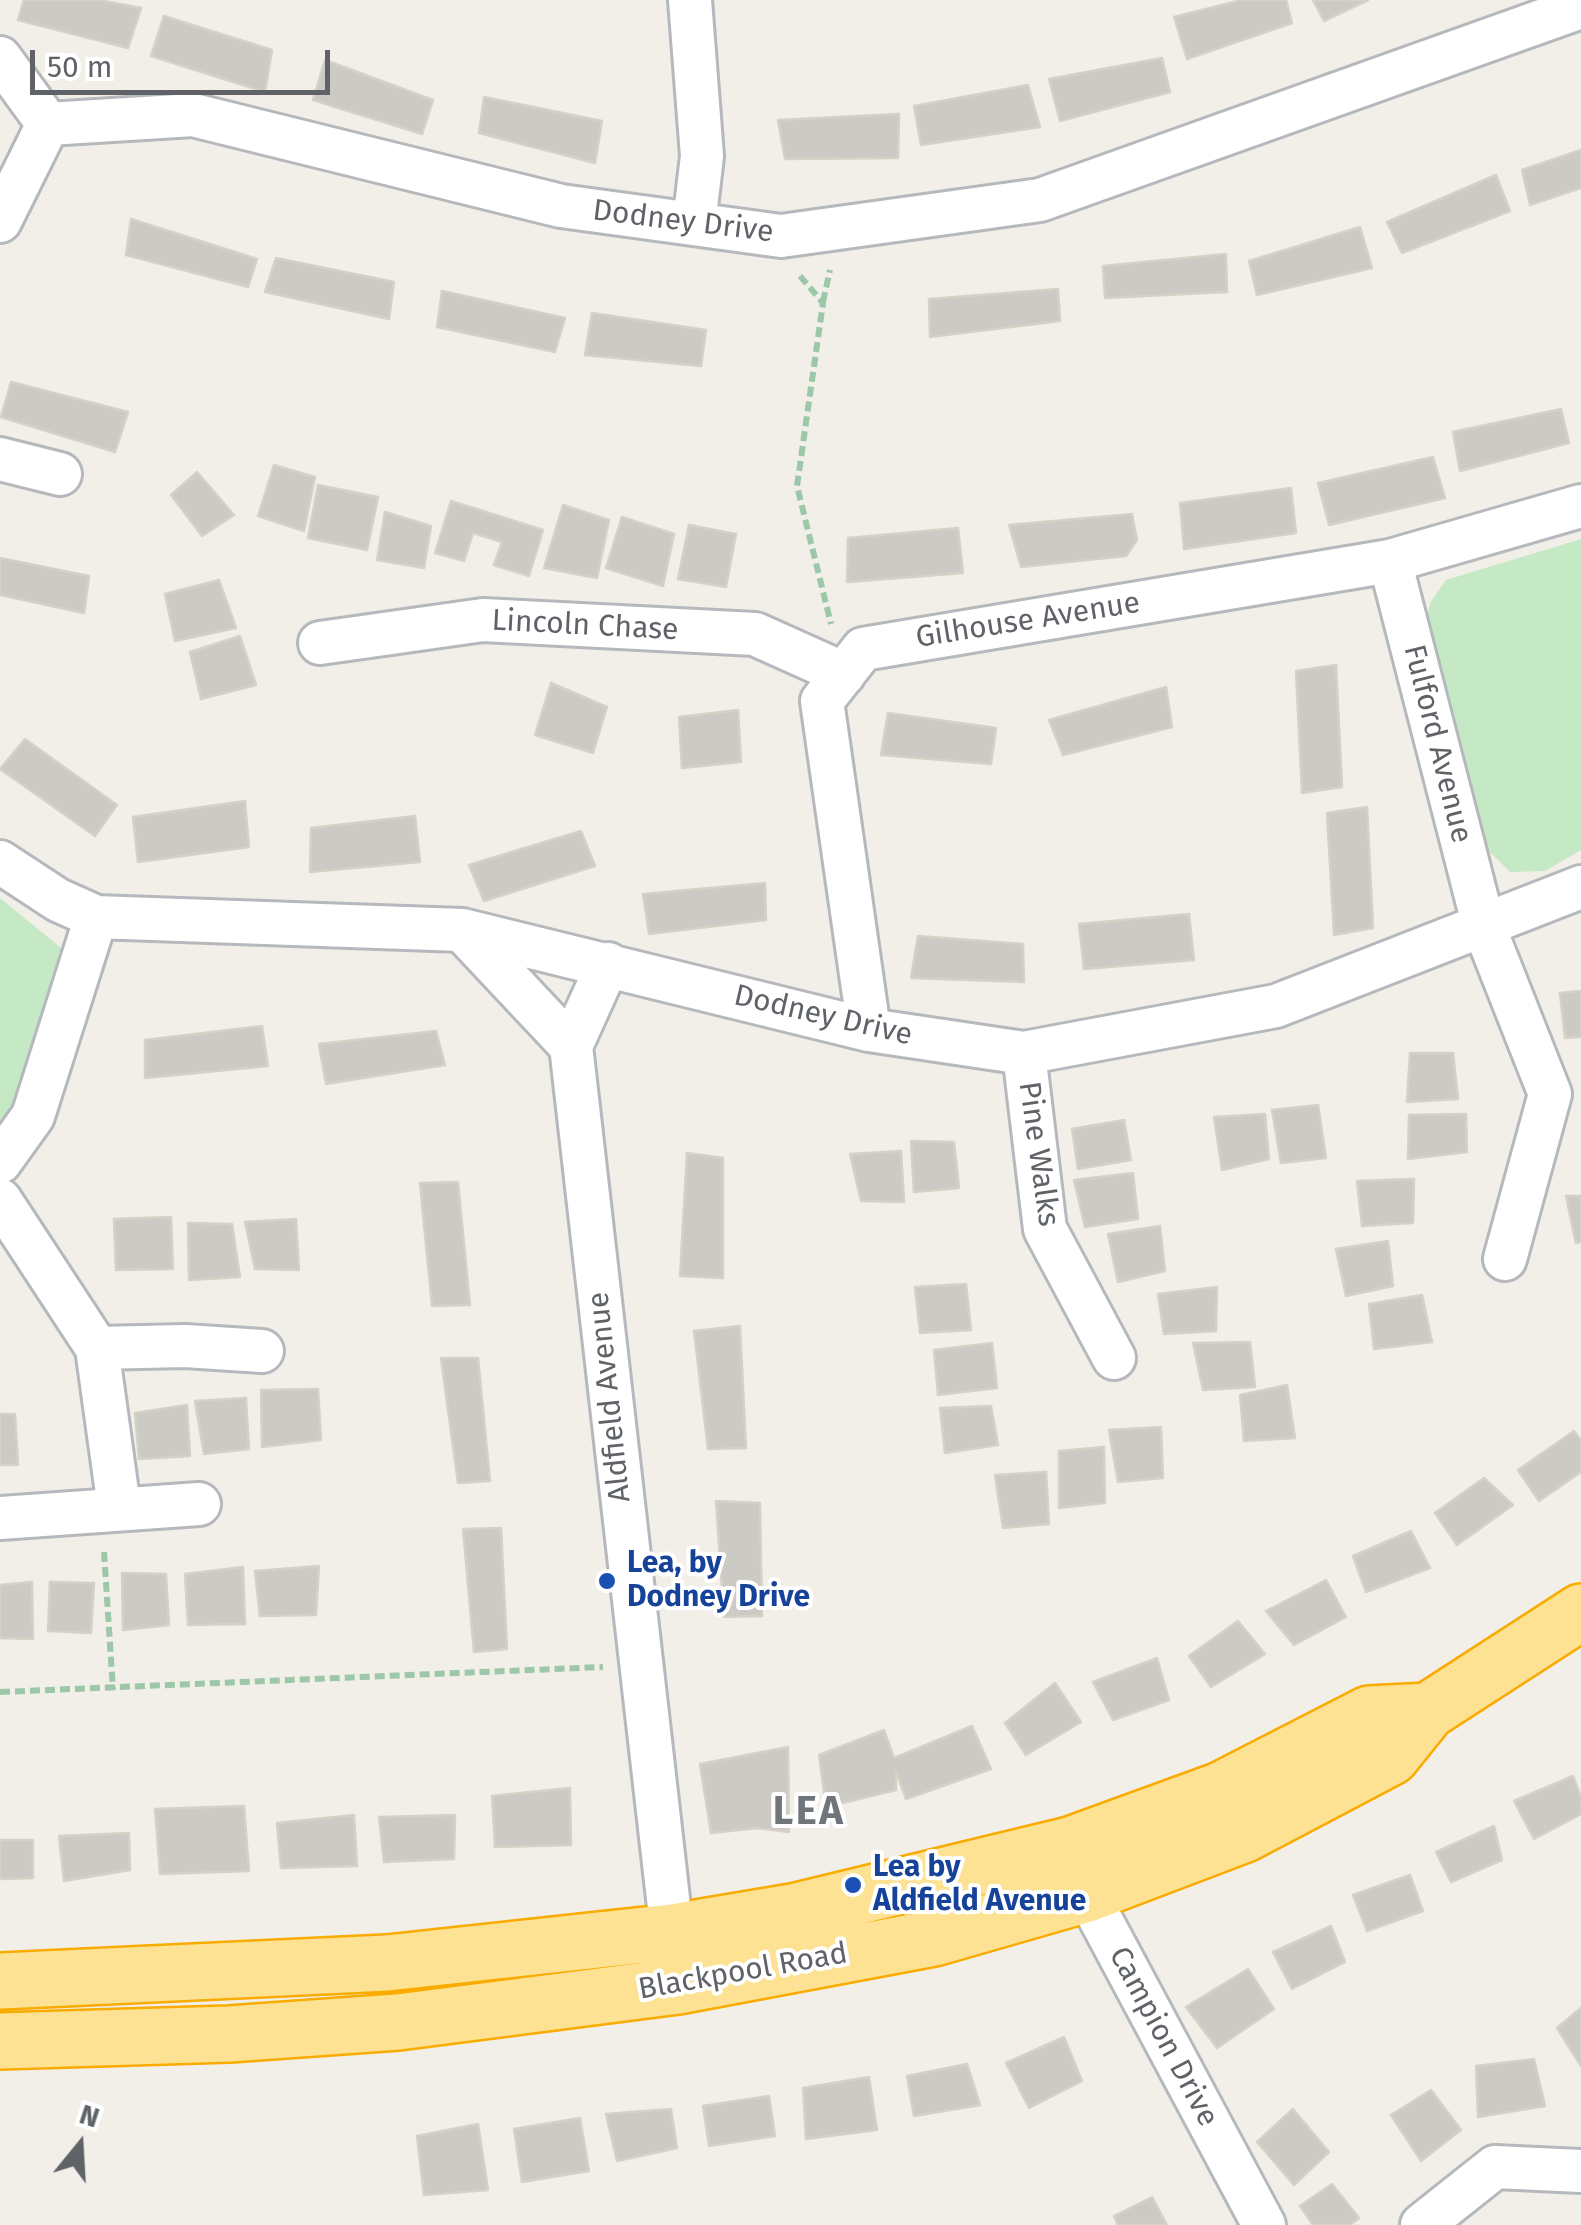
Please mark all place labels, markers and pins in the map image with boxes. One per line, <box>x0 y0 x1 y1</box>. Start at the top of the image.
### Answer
place label: Lea, by Dodney Drive <box>627 1546 810 1616</box>
marker: Lea, by Dodney Drive <box>596 1570 618 1592</box>
place label: Lea by Aldfield Avenue <box>873 1850 1086 1920</box>
marker: Lea by Aldfield Avenue <box>842 1874 864 1896</box>

